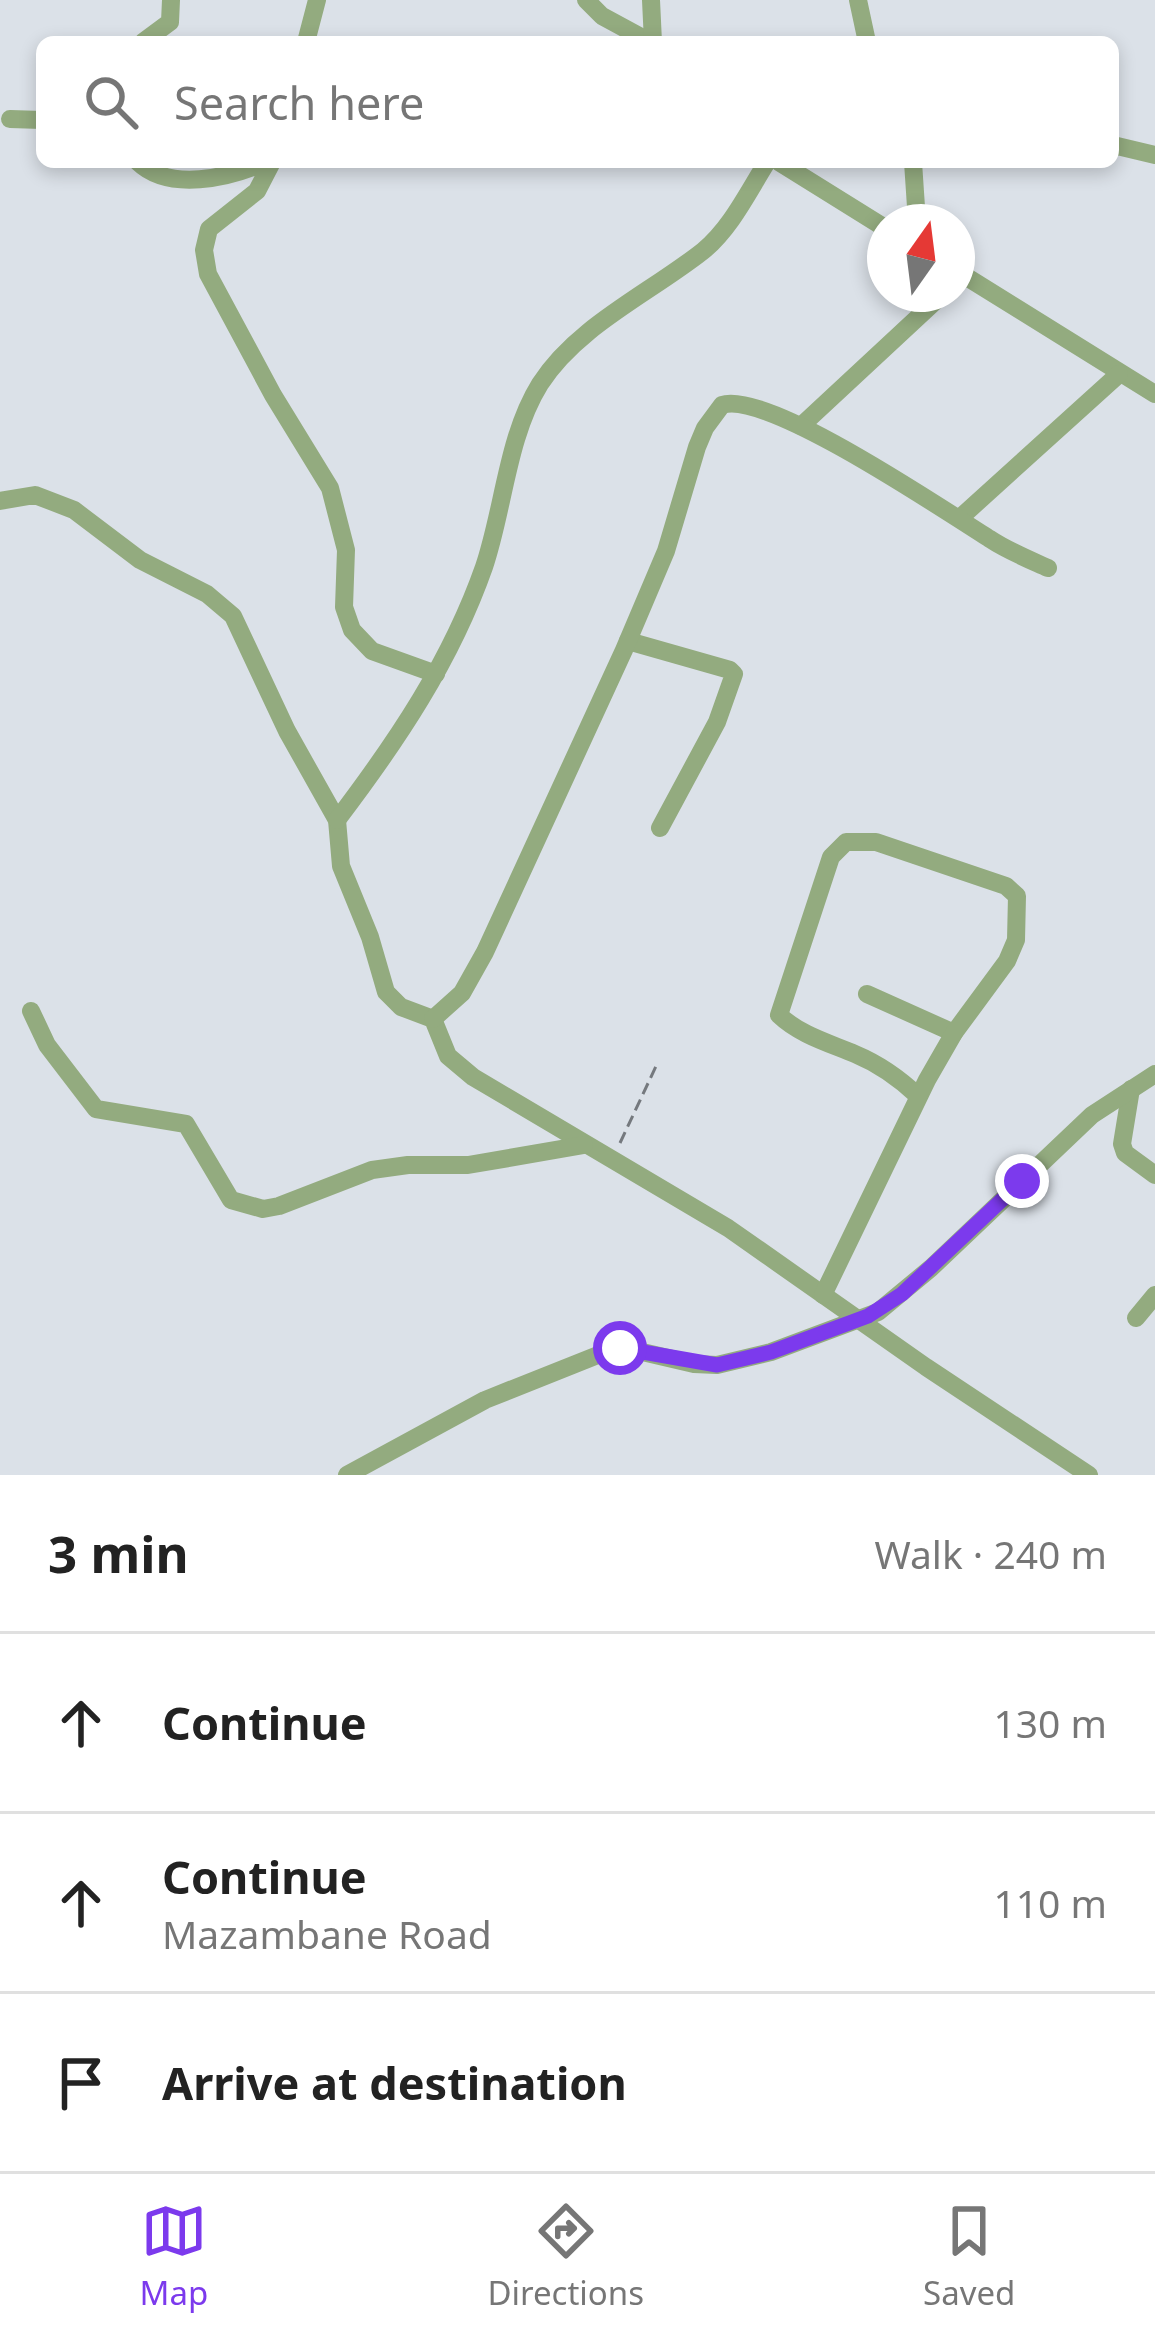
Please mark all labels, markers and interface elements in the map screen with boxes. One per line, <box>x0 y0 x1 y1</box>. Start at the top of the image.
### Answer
search box <box>36 36 1119 168</box>
icon: search <box>78 69 144 135</box>
text: Search here <box>174 72 424 133</box>
north arrow <box>867 204 975 312</box>
route end <box>995 1154 1049 1208</box>
route start <box>593 1321 647 1375</box>
text: 3 min <box>48 1518 189 1588</box>
text: Walk · 240 m <box>874 1527 1107 1580</box>
icon: ahead <box>48 1690 114 1756</box>
text: Continue <box>162 1692 367 1753</box>
text: 130 m <box>993 1696 1107 1749</box>
text: Continue <box>162 1846 367 1907</box>
icon: ahead <box>48 1870 114 1936</box>
text: 110 m <box>993 1876 1107 1929</box>
text: Mazambane Road <box>162 1907 492 1960</box>
icon: arrive <box>48 2050 114 2116</box>
text: Arrive at destination <box>162 2052 627 2113</box>
tab: Map <box>140 2198 208 2315</box>
tab: Directions <box>487 2198 644 2315</box>
tab: Saved <box>923 2198 1015 2315</box>

